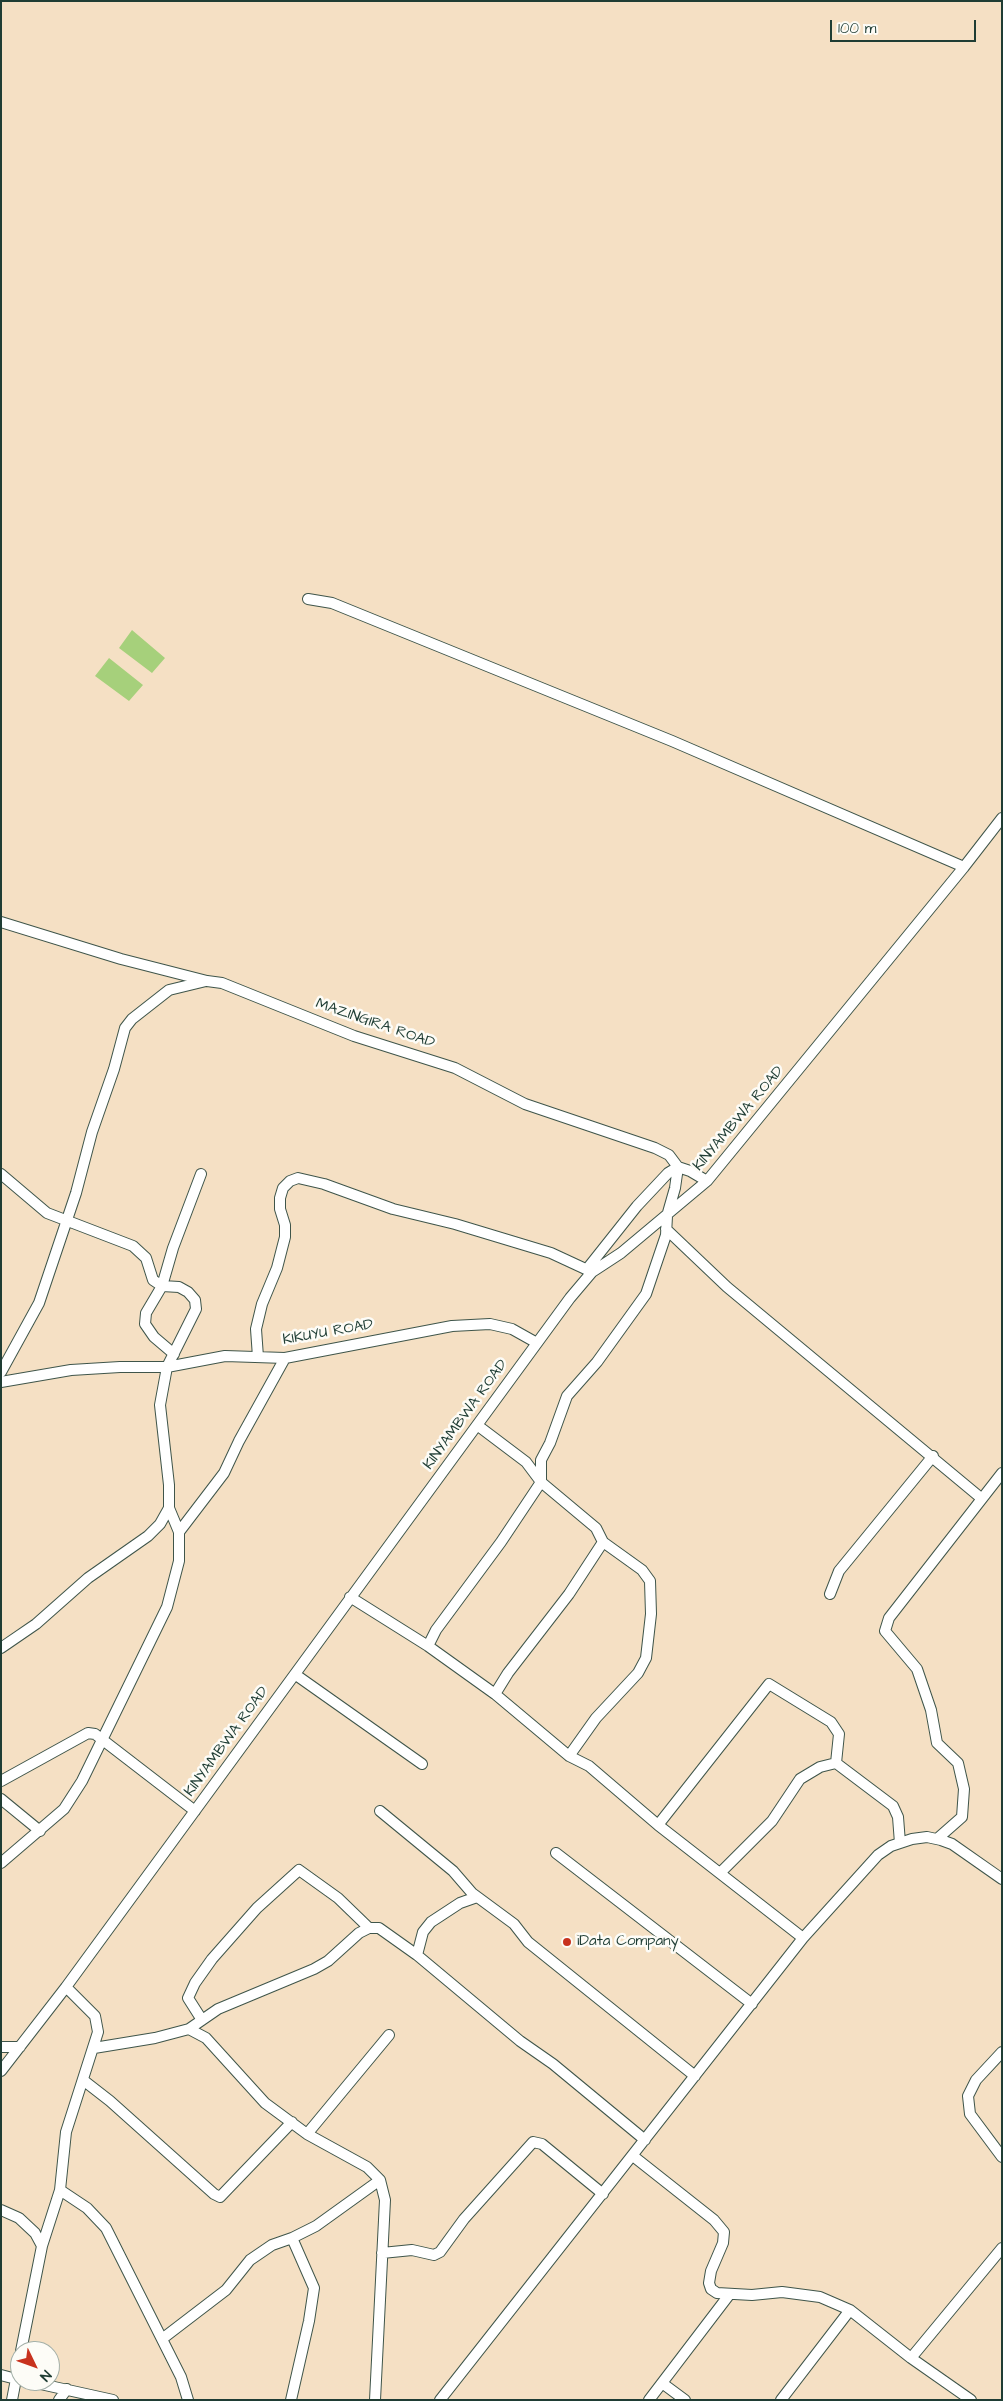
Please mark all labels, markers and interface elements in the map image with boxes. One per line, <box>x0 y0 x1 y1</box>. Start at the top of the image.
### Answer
scale bar <box>833 10 979 42</box>
text: 100 m <box>838 18 877 39</box>
street label: MAZINGIRA ROAD <box>313 995 437 1053</box>
street label: KINYAMBWA ROAD <box>690 1063 788 1175</box>
street label: KIKUYU ROAD <box>281 1316 375 1350</box>
street label: KINYAMBWA ROAD <box>420 1357 512 1473</box>
street label: KINYAMBWA ROAD <box>181 1684 273 1800</box>
place label: iData Company <box>577 1933 679 1951</box>
marker: iData Company <box>561 1936 573 1948</box>
north arrow <box>10 2341 60 2391</box>
text: N <box>35 2365 56 2385</box>

